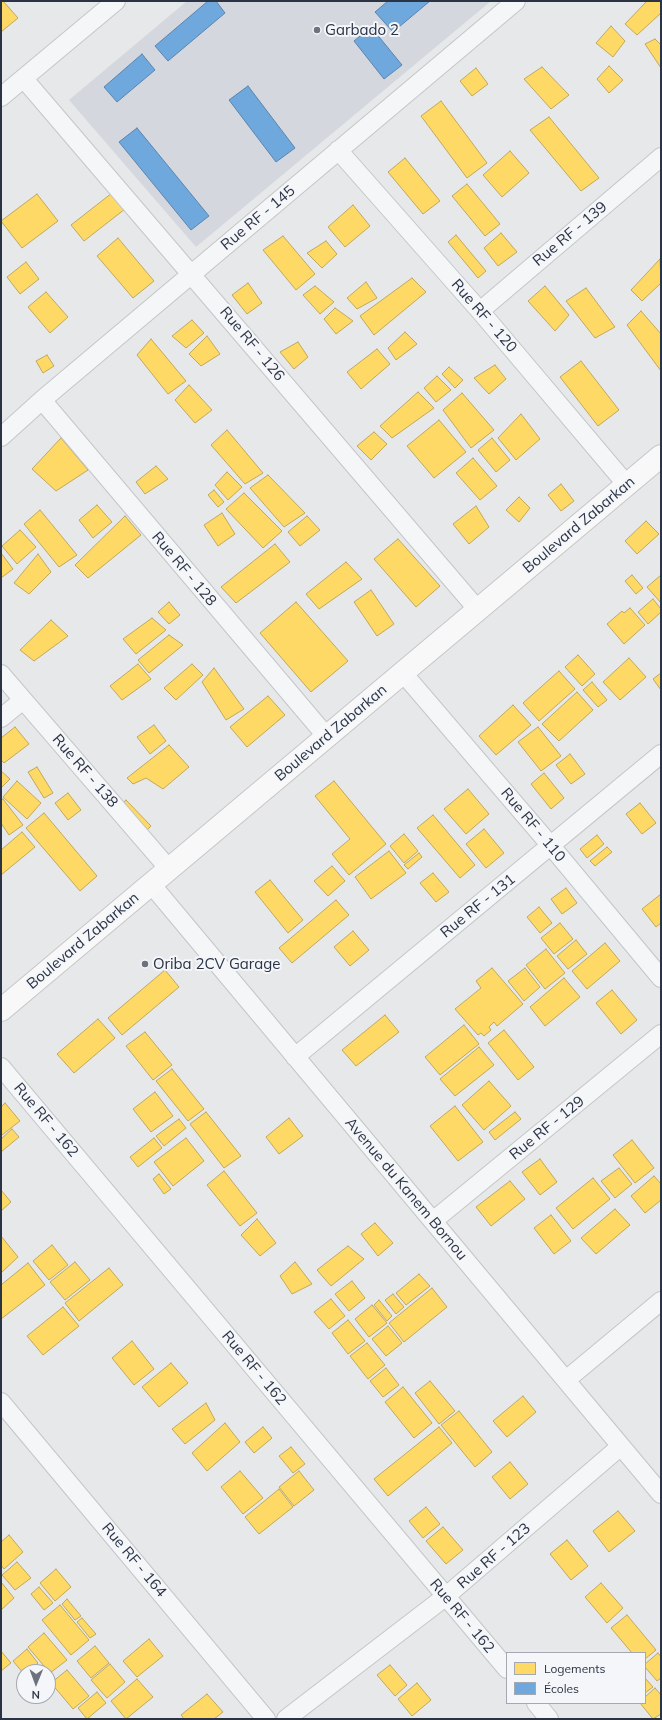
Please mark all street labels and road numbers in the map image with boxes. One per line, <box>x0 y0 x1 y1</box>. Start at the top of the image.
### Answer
street label: Rue RF - 145 <box>217 182 299 254</box>
street label: Rue RF - 139 <box>529 198 611 270</box>
street label: Rue RF - 120 <box>447 276 521 356</box>
street label: Rue RF - 126 <box>216 303 288 385</box>
street label: Boulevard Zabarkan <box>519 473 639 577</box>
street label: Rue RF - 128 <box>148 528 220 610</box>
street label: Boulevard Zabarkan <box>271 681 391 785</box>
street label: Rue RF - 138 <box>48 731 122 811</box>
street label: Rue RF - 110 <box>497 784 569 866</box>
street label: Rue RF - 131 <box>437 870 519 942</box>
street label: Boulevard Zabarkan <box>23 889 143 993</box>
street label: Rue RF - 162 <box>10 1079 82 1161</box>
street label: Rue RF - 129 <box>506 1092 588 1164</box>
street label: Avenue du Kanem Bornou <box>341 1114 471 1264</box>
street label: Rue RF - 162 <box>218 1327 290 1409</box>
street label: Rue RF - 164 <box>98 1519 170 1601</box>
street label: Rue RF - 123 <box>454 1519 534 1593</box>
street label: Rue RF - 162 <box>426 1575 498 1657</box>

